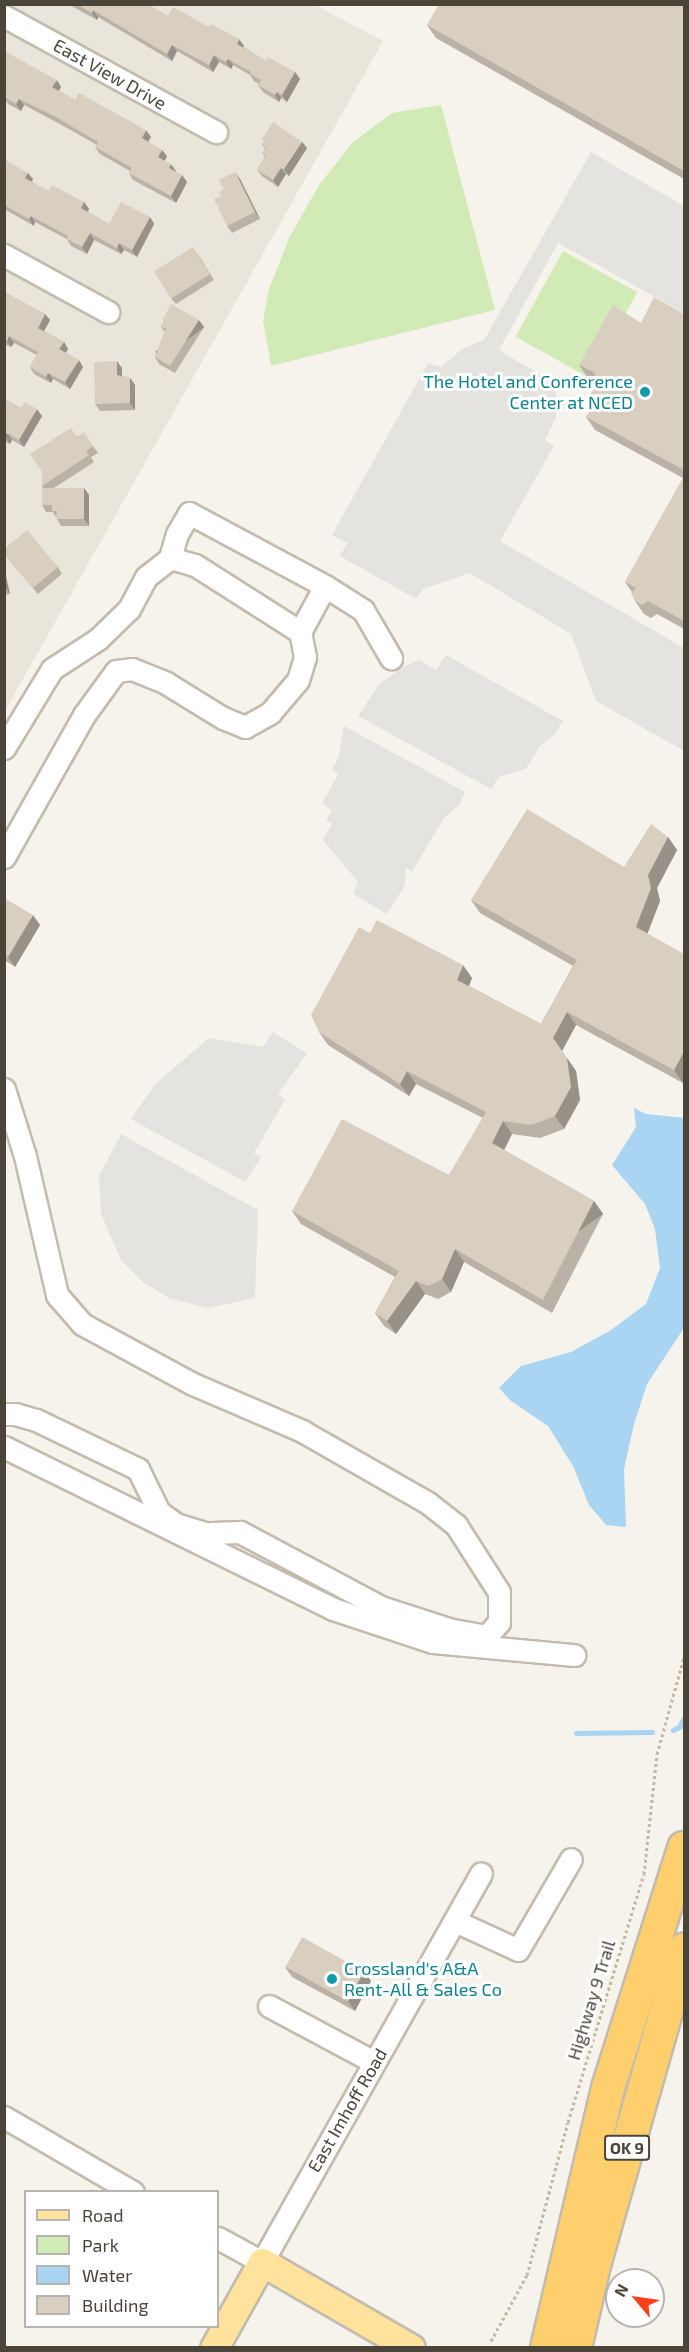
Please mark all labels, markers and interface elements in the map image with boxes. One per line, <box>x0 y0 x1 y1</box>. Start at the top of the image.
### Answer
street label: East View Drive <box>49 34 171 114</box>
place label: The Hotel and Conference Center at NCED <box>423 371 633 413</box>
marker: The Hotel and Conference Center at NCED <box>638 385 652 399</box>
street label: Highway 9 Trail <box>562 1937 620 2063</box>
place label: Crossland's A&A Rent-All & Sales Co <box>344 1958 502 2000</box>
marker: Crossland's A&A Rent-All & Sales Co <box>325 1972 339 1986</box>
street label: East Imhoff Road <box>303 2044 391 2176</box>
road number: OK 9 <box>603 2135 651 2161</box>
legend <box>24 2190 219 2328</box>
text: Road <box>82 2204 123 2226</box>
text: Park <box>82 2234 119 2256</box>
text: Water <box>82 2264 132 2286</box>
north arrow <box>605 2268 665 2328</box>
text: N <box>609 2280 632 2300</box>
text: Building <box>82 2294 149 2316</box>

